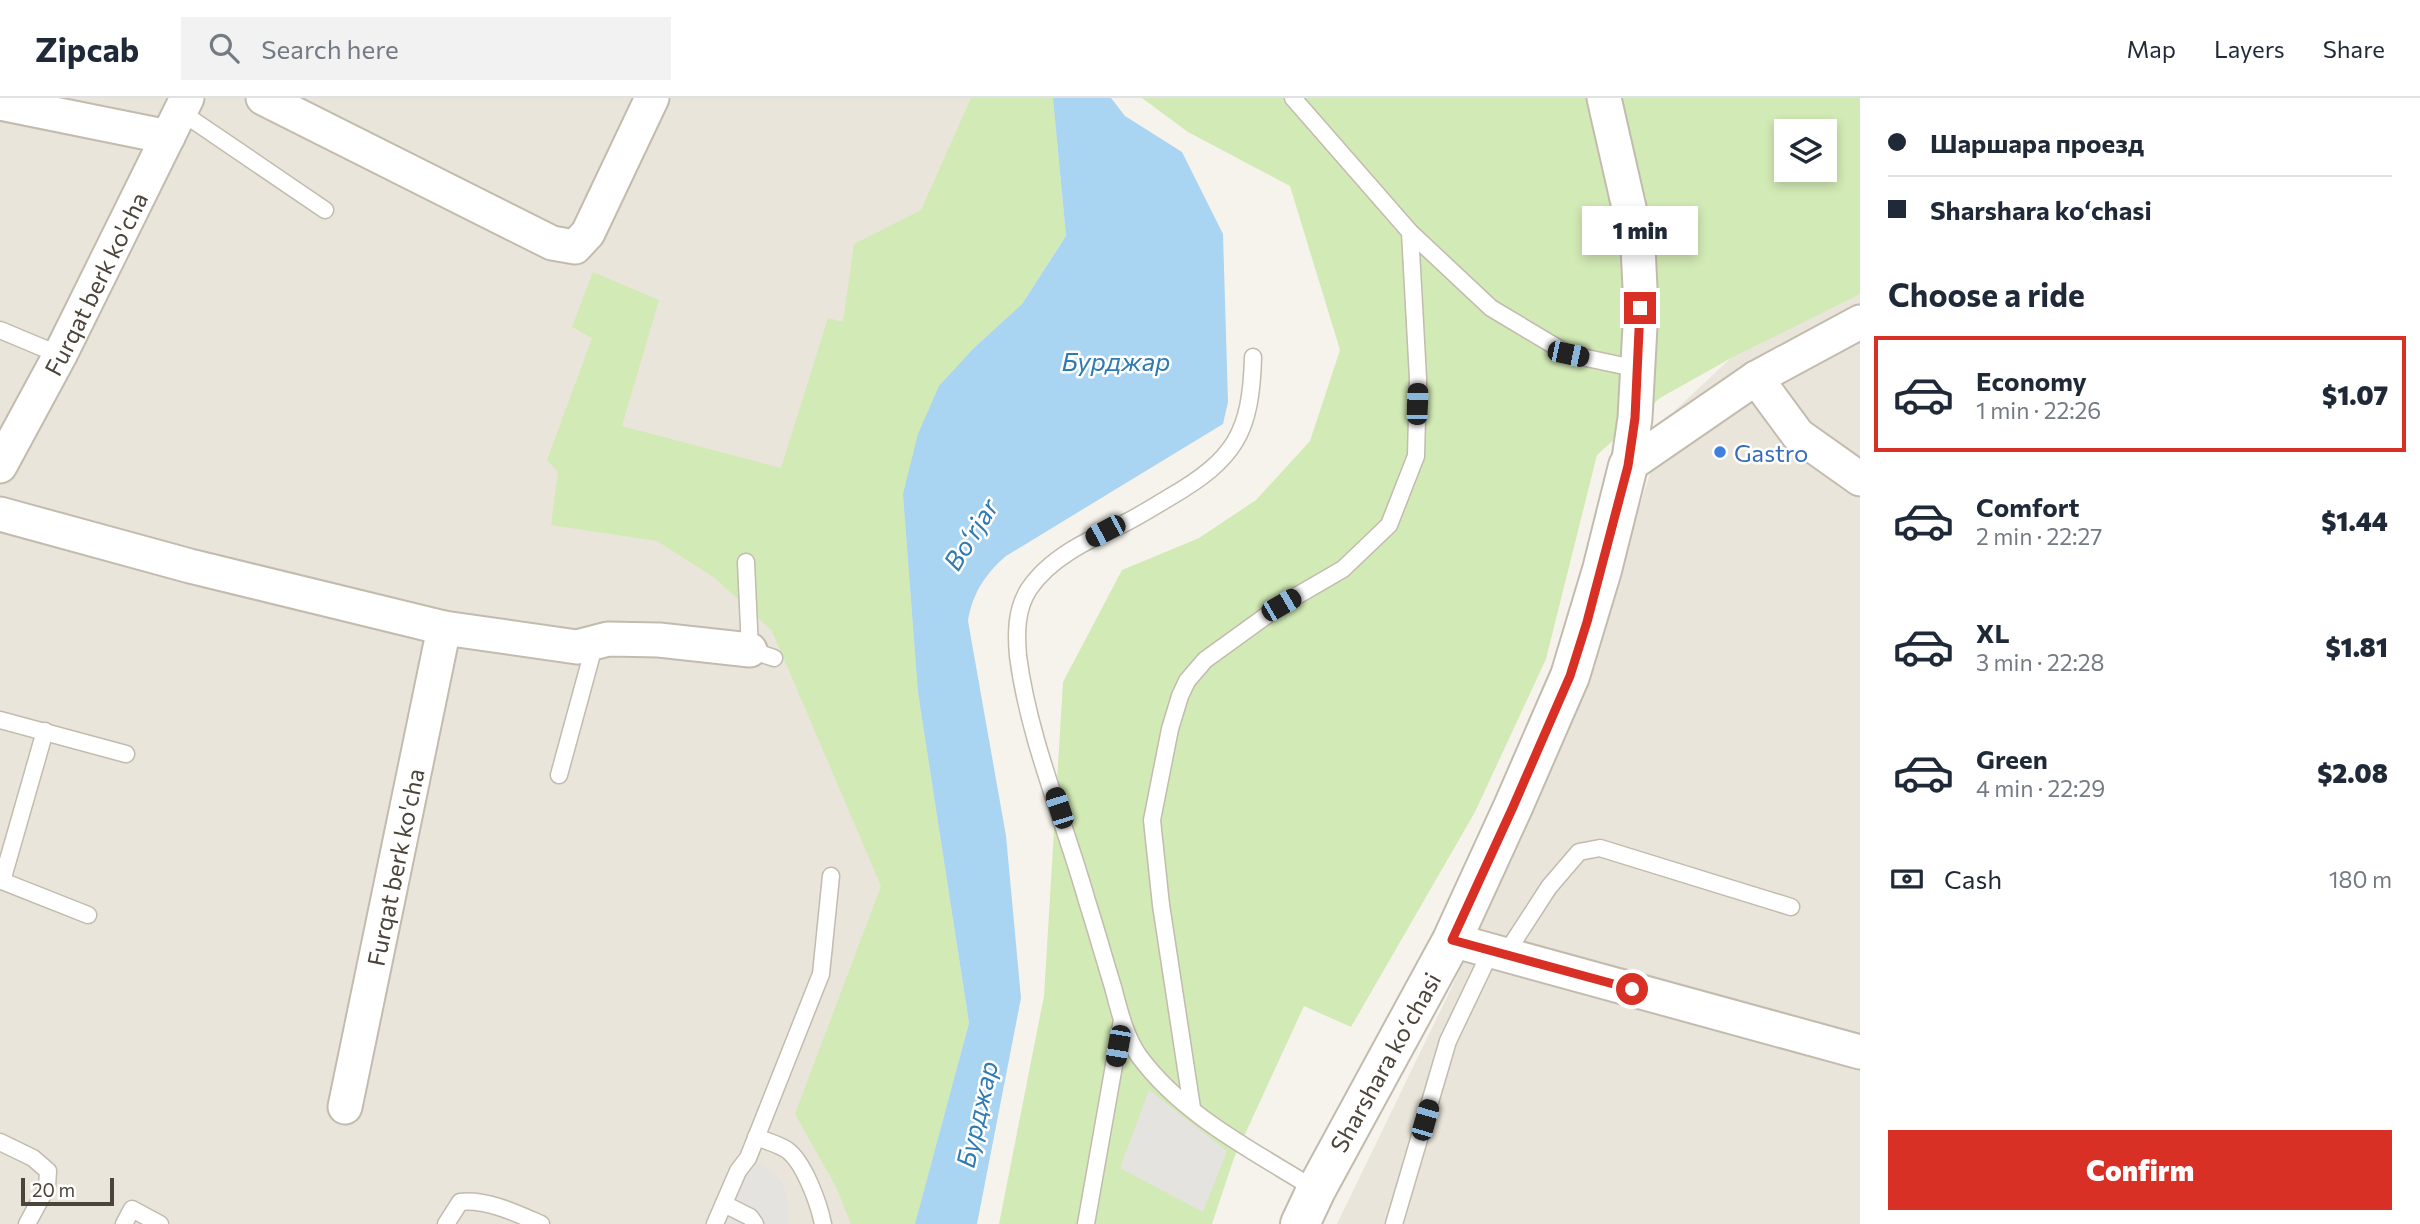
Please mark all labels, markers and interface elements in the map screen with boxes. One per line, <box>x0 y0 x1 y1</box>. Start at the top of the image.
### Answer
search box <box>181 17 671 80</box>
text: Zipcab <box>35 28 139 69</box>
icon: search <box>205 29 243 67</box>
text: Search here <box>261 33 399 64</box>
text: Map <box>2127 34 2176 63</box>
text: Layers <box>2214 34 2285 63</box>
text: Share <box>2323 34 2385 63</box>
map controls <box>1774 119 1837 182</box>
button: layers <box>1774 119 1837 182</box>
text: Шаршара проезд <box>1930 127 2144 158</box>
street label: Furqat berk ko'cha <box>37 187 153 380</box>
text: Sharshara koʻchasi <box>1930 194 2152 225</box>
callout: 1 min <box>1582 206 1698 256</box>
text: 1 min <box>1612 216 1668 244</box>
text: Choose a ride <box>1888 274 2085 314</box>
route end <box>1624 292 1656 324</box>
car <box>1546 339 1591 369</box>
water label: Бурджар <box>1062 345 1170 376</box>
icon: car <box>1892 363 1955 426</box>
text: Economy <box>1976 365 2087 396</box>
text: $1.07 <box>2322 379 2388 410</box>
car <box>1406 383 1429 425</box>
text: 1 min · 22:26 <box>1976 396 2101 424</box>
place label: Gastro <box>1734 438 1808 467</box>
marker: Gastro <box>1712 444 1728 460</box>
icon: car <box>1892 489 1955 552</box>
water label: Bo‘rjar <box>936 491 1005 576</box>
text: Comfort <box>1976 491 2079 522</box>
text: $1.44 <box>2321 505 2388 536</box>
car <box>1082 512 1129 550</box>
text: 2 min · 22:27 <box>1976 522 2102 550</box>
car <box>1258 585 1305 625</box>
icon: car <box>1892 615 1955 678</box>
text: XL <box>1976 617 2010 648</box>
text: $1.81 <box>2325 631 2388 662</box>
text: 3 min · 22:28 <box>1976 648 2105 676</box>
icon: car <box>1892 741 1955 804</box>
text: Green <box>1976 743 2048 774</box>
text: $2.08 <box>2317 757 2388 788</box>
street label: Furqat berk ko'cha <box>360 766 429 968</box>
text: 4 min · 22:29 <box>1976 774 2105 802</box>
car <box>1043 785 1076 831</box>
icon: cash <box>1888 860 1926 898</box>
text: Cash <box>1944 863 2002 894</box>
text: 180 m <box>2329 865 2392 893</box>
street label: Sharshara koʻchasi <box>1324 967 1446 1157</box>
route start <box>1616 973 1648 1005</box>
car <box>1105 1023 1132 1069</box>
water label: Бурджар <box>949 1058 1003 1170</box>
car <box>1410 1097 1441 1143</box>
button: Confirm <box>1888 1130 2392 1210</box>
scale bar <box>21 1175 114 1207</box>
text: 20 m <box>32 1178 75 1201</box>

